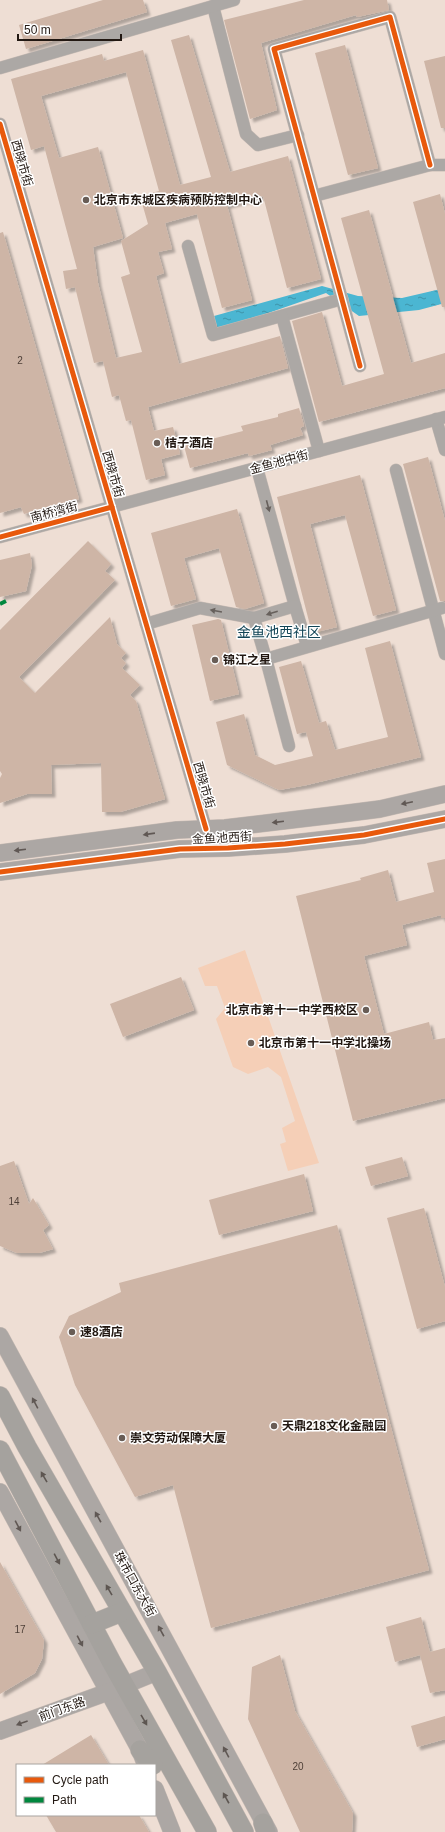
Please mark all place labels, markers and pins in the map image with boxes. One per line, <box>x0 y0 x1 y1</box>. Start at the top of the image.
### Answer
place label: 北京市东城区疾病预防控制中心 <box>94 193 262 207</box>
marker: 北京市东城区疾病预防控制中心 <box>81 195 91 205</box>
place label: 桔子酒店 <box>165 436 213 450</box>
marker: 桔子酒店 <box>152 438 162 448</box>
place label: 锦江之星 <box>223 653 271 667</box>
marker: 锦江之星 <box>210 655 220 665</box>
place label: 北京市第十一中学西校区 <box>226 1003 358 1017</box>
marker: 北京市第十一中学西校区 <box>361 1005 371 1015</box>
place label: 北京市第十一中学北操场 <box>259 1036 391 1050</box>
marker: 北京市第十一中学北操场 <box>246 1038 256 1048</box>
place label: 速8酒店 <box>80 1325 123 1339</box>
marker: 速8酒店 <box>67 1327 77 1337</box>
place label: 天鼎218文化金融园 <box>282 1419 386 1433</box>
marker: 天鼎218文化金融园 <box>269 1421 279 1431</box>
place label: 崇文劳动保障大厦 <box>130 1431 226 1445</box>
marker: 崇文劳动保障大厦 <box>117 1433 127 1443</box>

